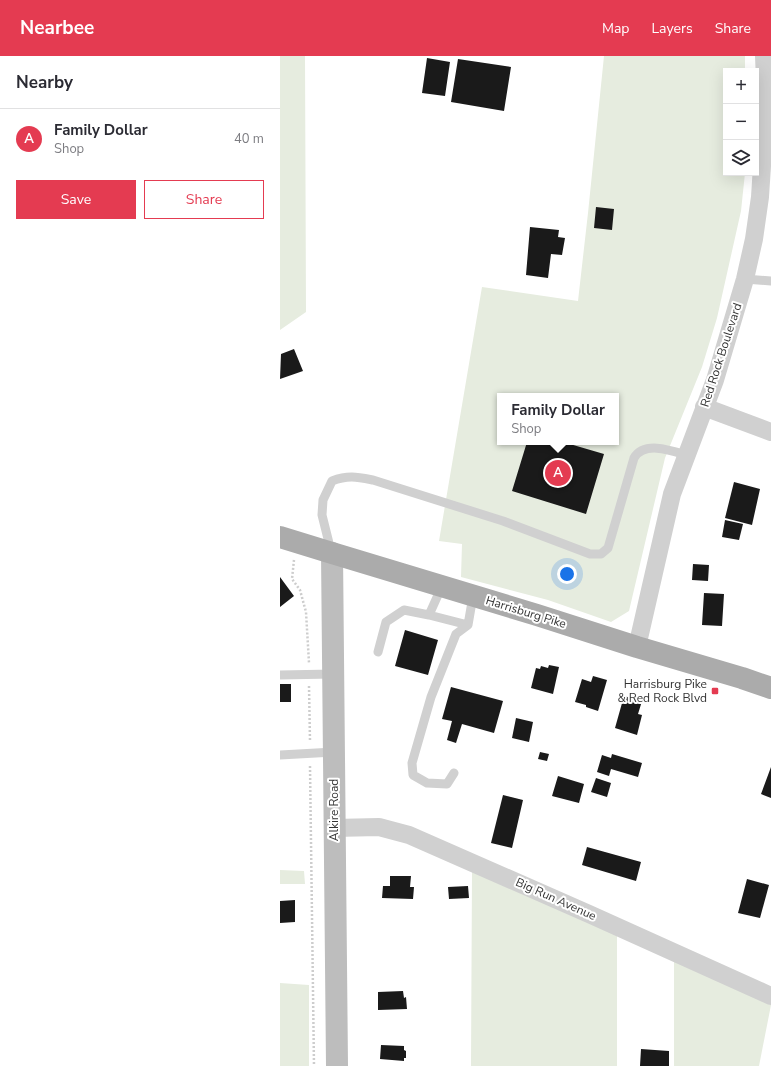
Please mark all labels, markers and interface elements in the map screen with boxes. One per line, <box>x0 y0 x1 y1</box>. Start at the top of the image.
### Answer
text: Nearbee <box>20 15 94 41</box>
text: Map <box>602 19 629 38</box>
text: Layers <box>651 19 693 38</box>
text: Share <box>715 19 751 38</box>
map controls <box>723 68 759 176</box>
button: + <box>723 68 759 104</box>
text: Nearby <box>16 71 73 94</box>
button: − <box>723 104 759 140</box>
text: Family Dollar <box>54 120 148 140</box>
text: A <box>24 130 34 148</box>
text: 40 m <box>234 130 264 148</box>
text: Shop <box>54 140 84 158</box>
button: layers <box>723 140 759 176</box>
button: Save <box>16 180 136 219</box>
button: Share <box>144 180 264 219</box>
street label: Red Rock Boulevard <box>697 301 745 409</box>
popup <box>497 393 619 445</box>
text: Family Dollar <box>511 400 605 420</box>
text: Shop <box>511 420 541 438</box>
pin: A <box>545 458 571 488</box>
your location <box>557 564 577 584</box>
street label: Harrisburg Pike <box>484 592 568 632</box>
place label: Harrisburg Pike & Red Rock Blvd <box>617 676 707 706</box>
marker: Harrisburg Pike & Red Rock Blvd <box>710 686 720 696</box>
street label: Alkire Road <box>326 779 342 841</box>
street label: Big Run Avenue <box>513 874 599 924</box>

